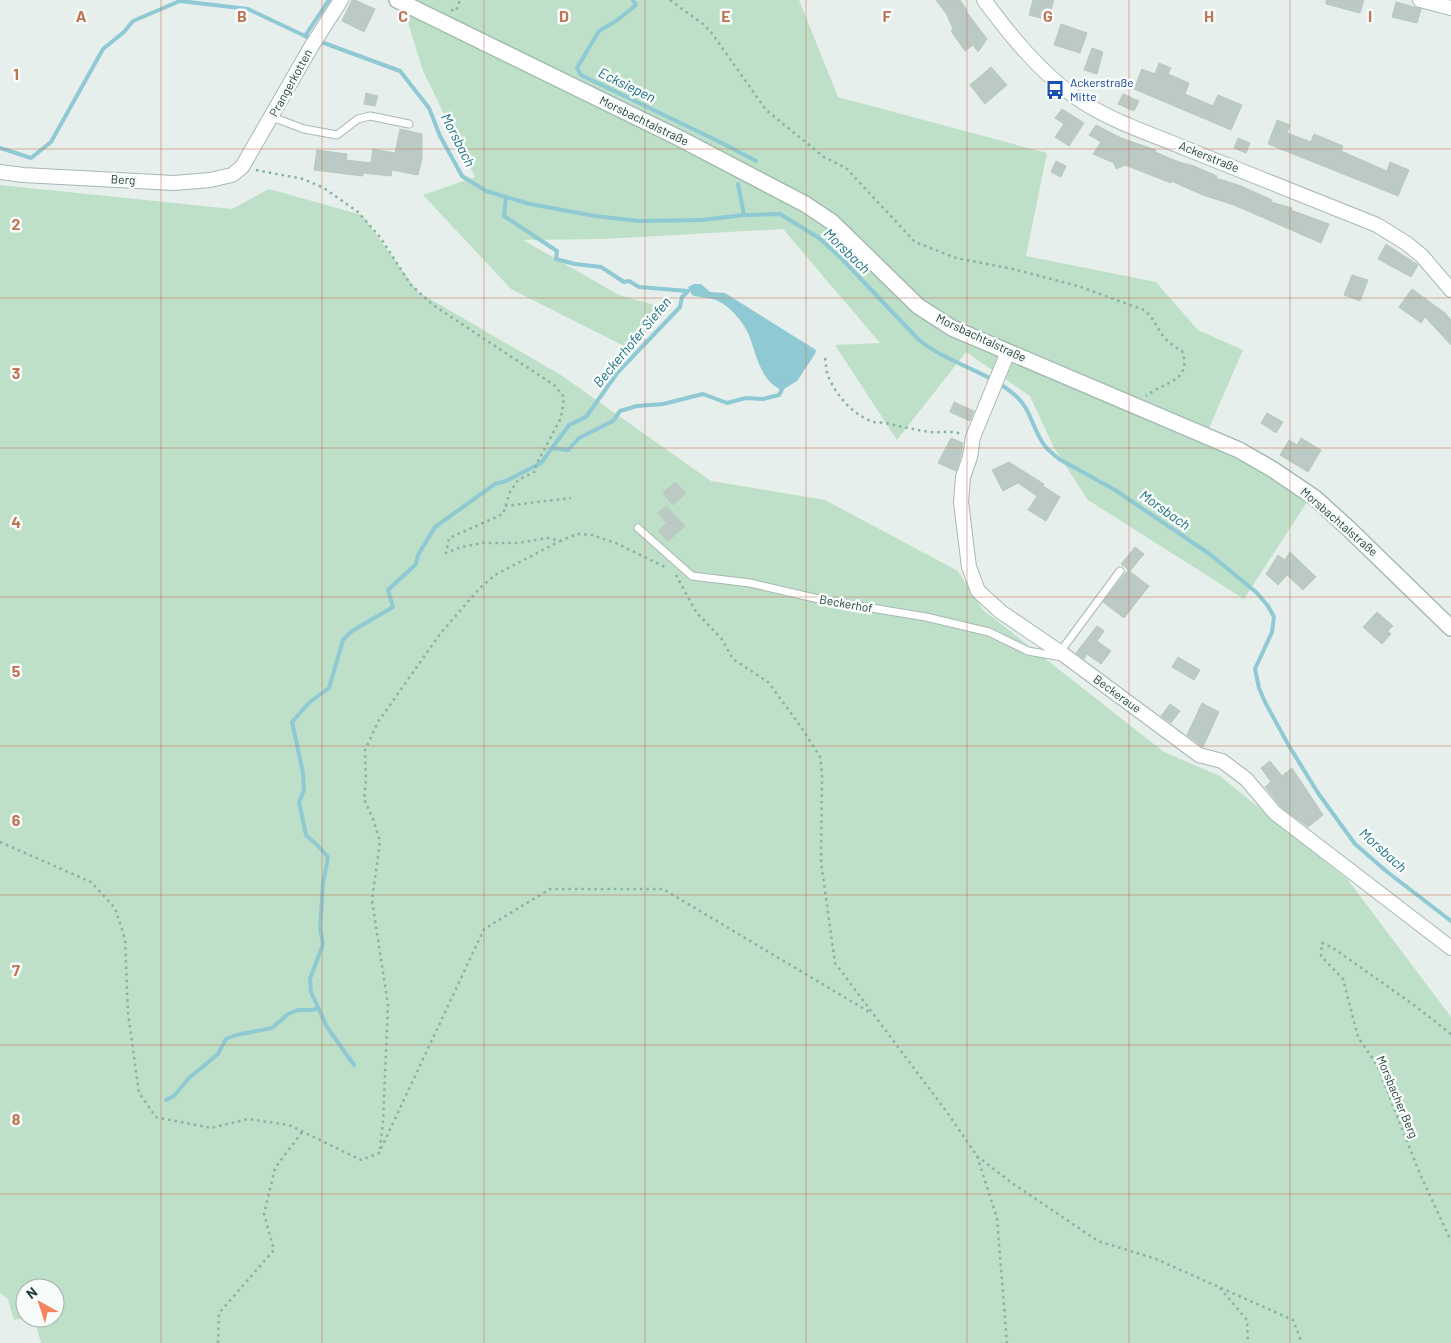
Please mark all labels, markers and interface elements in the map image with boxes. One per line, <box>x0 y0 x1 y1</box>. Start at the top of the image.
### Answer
text: A <box>76 6 87 25</box>
text: B <box>237 6 247 25</box>
text: C <box>398 6 408 25</box>
text: D <box>559 6 569 25</box>
text: E <box>721 6 731 25</box>
text: F <box>883 6 892 25</box>
text: G <box>1043 6 1053 25</box>
text: H <box>1204 6 1214 25</box>
text: I <box>1368 6 1372 25</box>
street label: Prangerkotten <box>266 46 314 119</box>
water label: Ecksiepen <box>596 63 658 106</box>
text: 1 <box>13 64 19 83</box>
place label: Ackerstraße Mitte <box>1070 75 1134 103</box>
bus stop icon: Ackerstraße Mitte <box>1044 79 1066 101</box>
street label: Morsbachtalstraße <box>598 92 691 148</box>
water label: Morsbach <box>438 110 479 169</box>
street label: Ackerstraße <box>1177 138 1241 174</box>
street label: Berg <box>110 171 136 187</box>
text: 2 <box>12 214 21 233</box>
water label: Morsbach <box>821 224 874 277</box>
water label: Beckerhofer Siefen <box>589 293 674 390</box>
street label: Morsbachtalstraße <box>934 310 1029 364</box>
text: 3 <box>12 363 20 382</box>
street label: Morsbachtalstraße <box>1298 484 1381 559</box>
water label: Morsbach <box>1137 486 1194 533</box>
text: 4 <box>11 512 21 531</box>
street label: Beckerhof <box>818 591 874 615</box>
text: 5 <box>12 661 21 680</box>
street label: Beckeraue <box>1091 671 1144 715</box>
text: 6 <box>12 810 21 829</box>
water label: Morsbach <box>1356 824 1410 875</box>
text: 7 <box>12 960 20 979</box>
street label: Morsbacher Berg <box>1374 1053 1422 1140</box>
text: 8 <box>12 1109 21 1128</box>
north arrow <box>15 1278 65 1328</box>
text: N <box>23 1283 40 1302</box>

